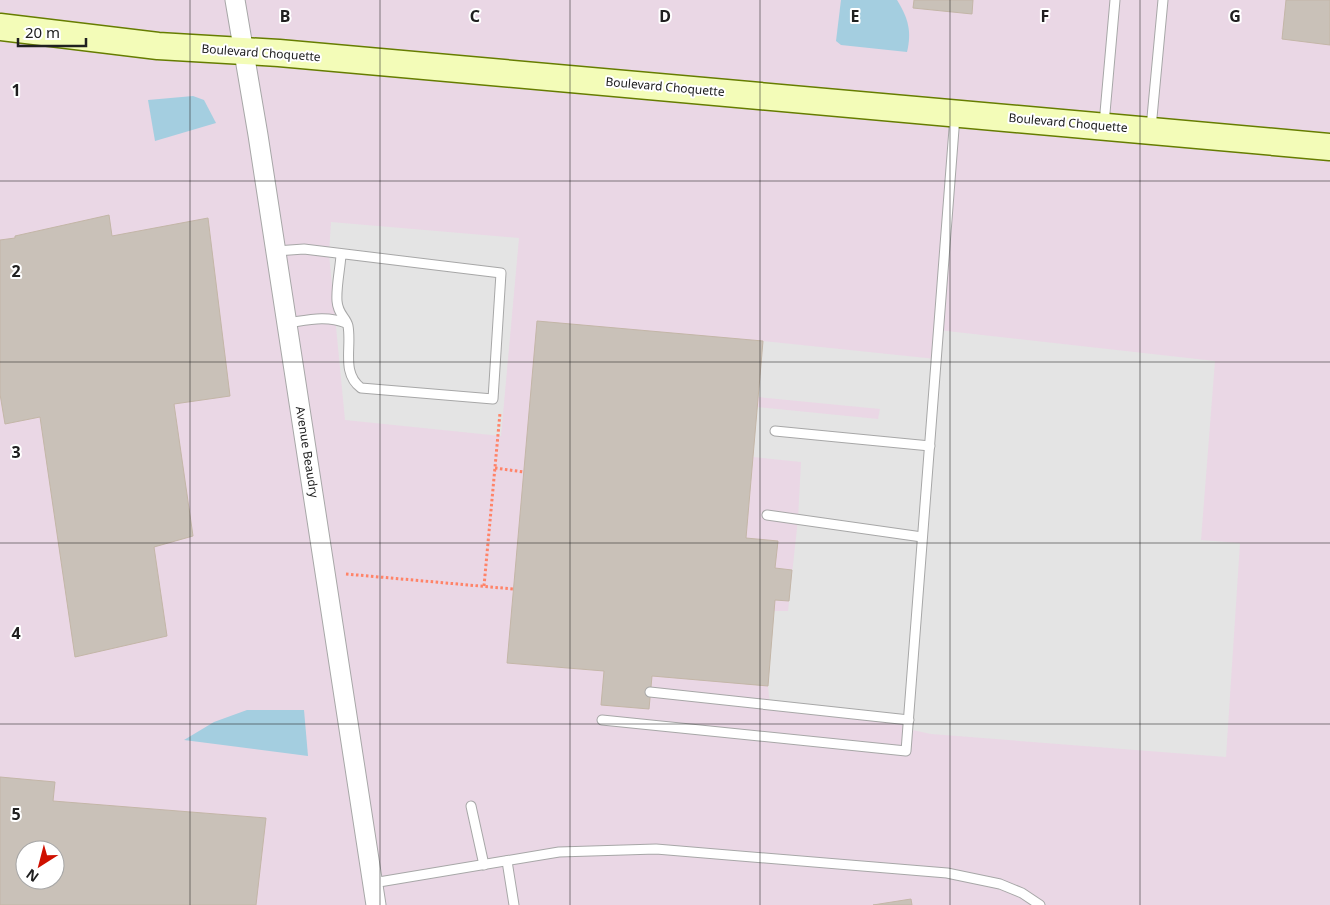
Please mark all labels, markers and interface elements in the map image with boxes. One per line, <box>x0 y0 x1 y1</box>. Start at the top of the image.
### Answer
text: B <box>280 5 290 27</box>
text: C <box>470 5 480 27</box>
text: D <box>659 5 671 27</box>
text: E <box>851 5 860 27</box>
text: F <box>1041 5 1049 27</box>
text: G <box>1229 5 1241 27</box>
scale bar <box>18 15 85 47</box>
text: 20 m <box>25 22 60 42</box>
street label: Boulevard Choquette <box>201 40 321 65</box>
street label: Boulevard Choquette <box>605 73 725 100</box>
text: 1 <box>11 79 21 101</box>
street label: Boulevard Choquette <box>1008 109 1128 136</box>
text: 2 <box>11 260 21 282</box>
street label: Avenue Beaudry <box>292 405 323 500</box>
text: 3 <box>11 441 21 463</box>
text: 4 <box>11 622 21 644</box>
text: 5 <box>11 803 21 825</box>
north arrow <box>15 840 65 890</box>
text: N <box>22 865 42 887</box>

